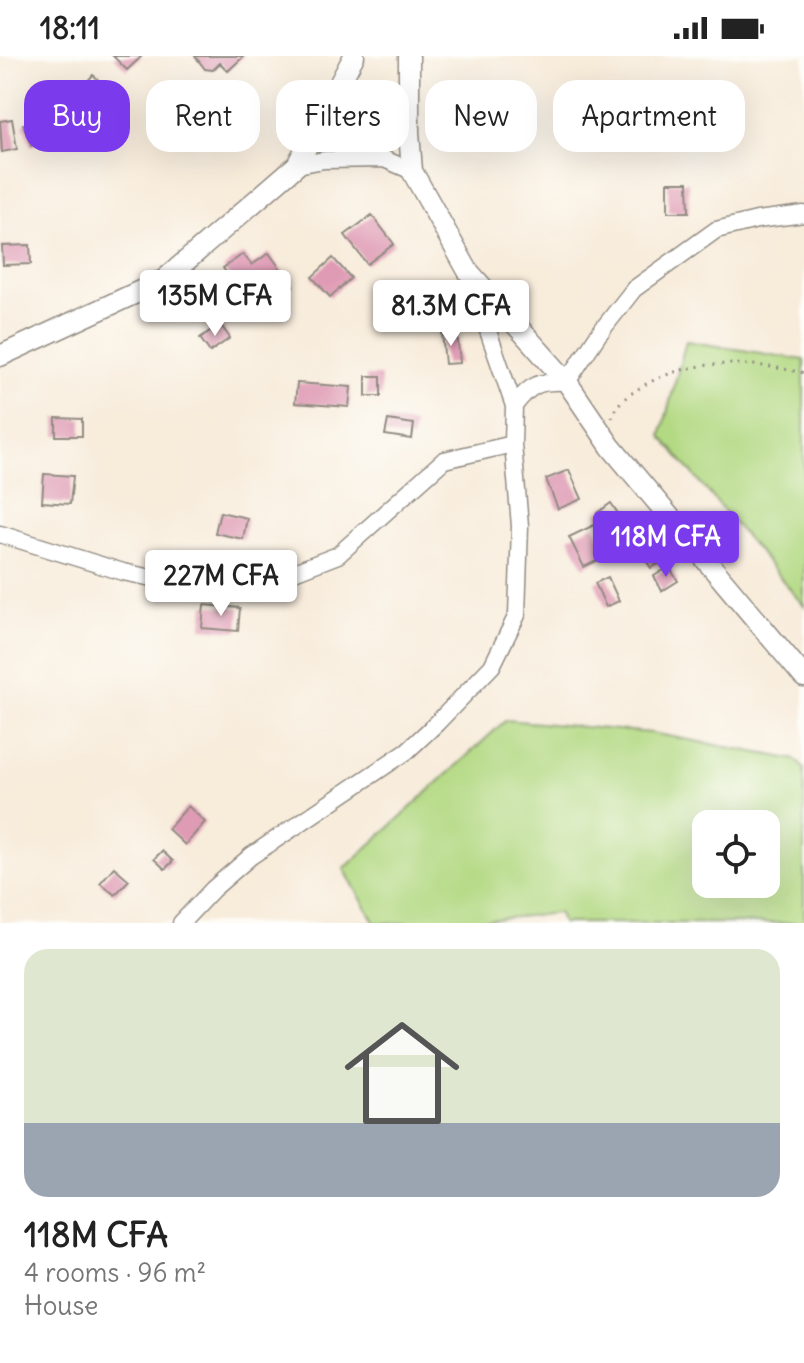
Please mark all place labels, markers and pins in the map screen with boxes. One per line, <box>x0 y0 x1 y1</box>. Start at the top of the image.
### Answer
pin: 135M CFA <box>132 270 298 338</box>
pin: 81.3M CFA <box>359 280 543 348</box>
pin: 118M CFA <box>583 511 749 579</box>
pin: 227M CFA <box>138 550 304 618</box>

